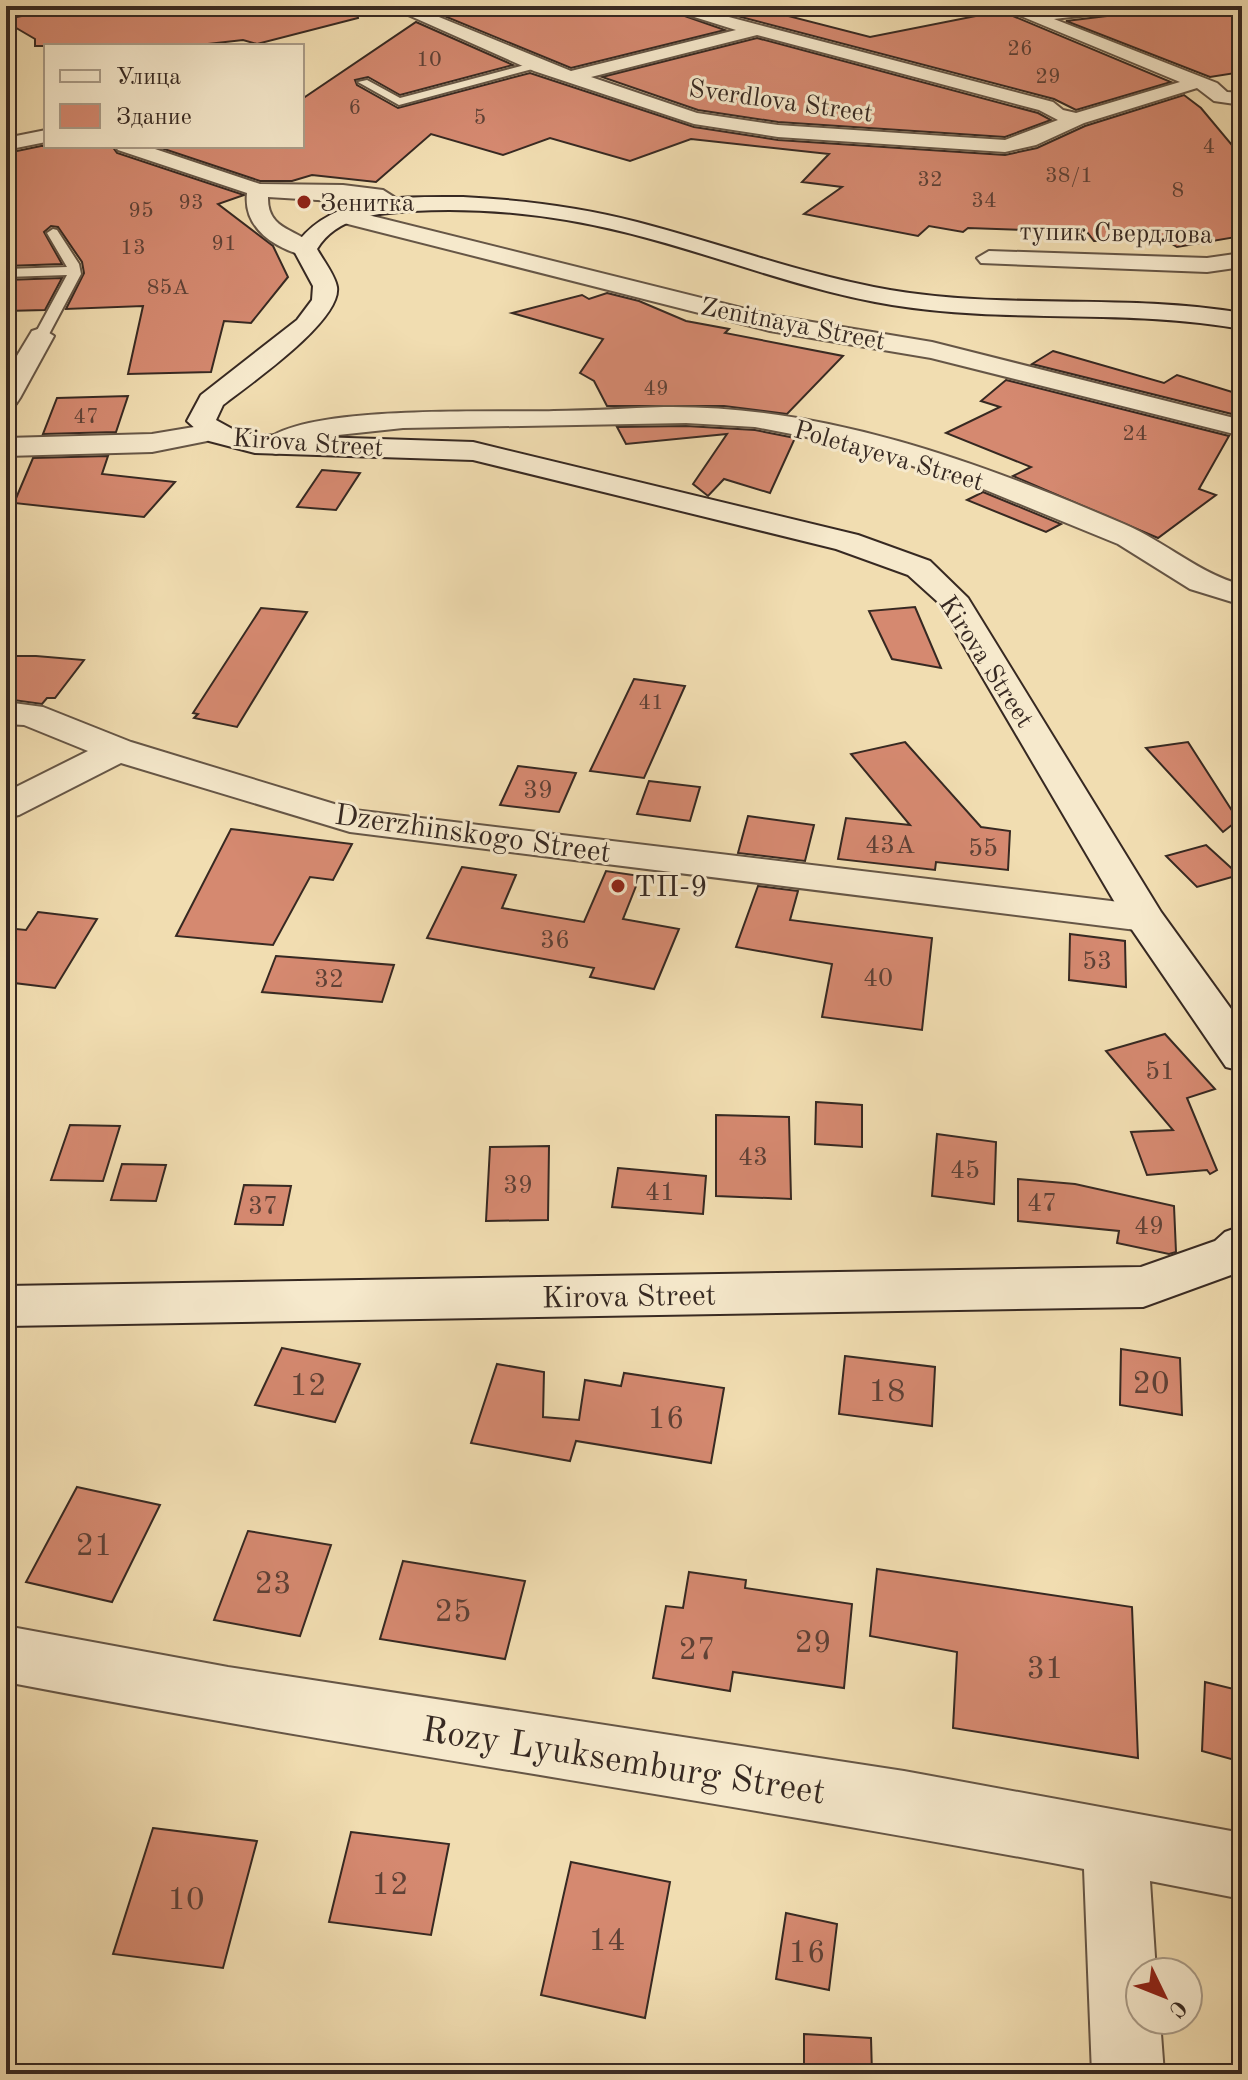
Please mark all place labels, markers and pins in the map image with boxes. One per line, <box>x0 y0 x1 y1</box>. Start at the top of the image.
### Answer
place label: Зенитка <box>320 191 415 217</box>
marker: Зенитка <box>295 193 313 211</box>
place label: ТП-9 <box>634 873 708 903</box>
marker: ТП-9 <box>609 877 627 895</box>

